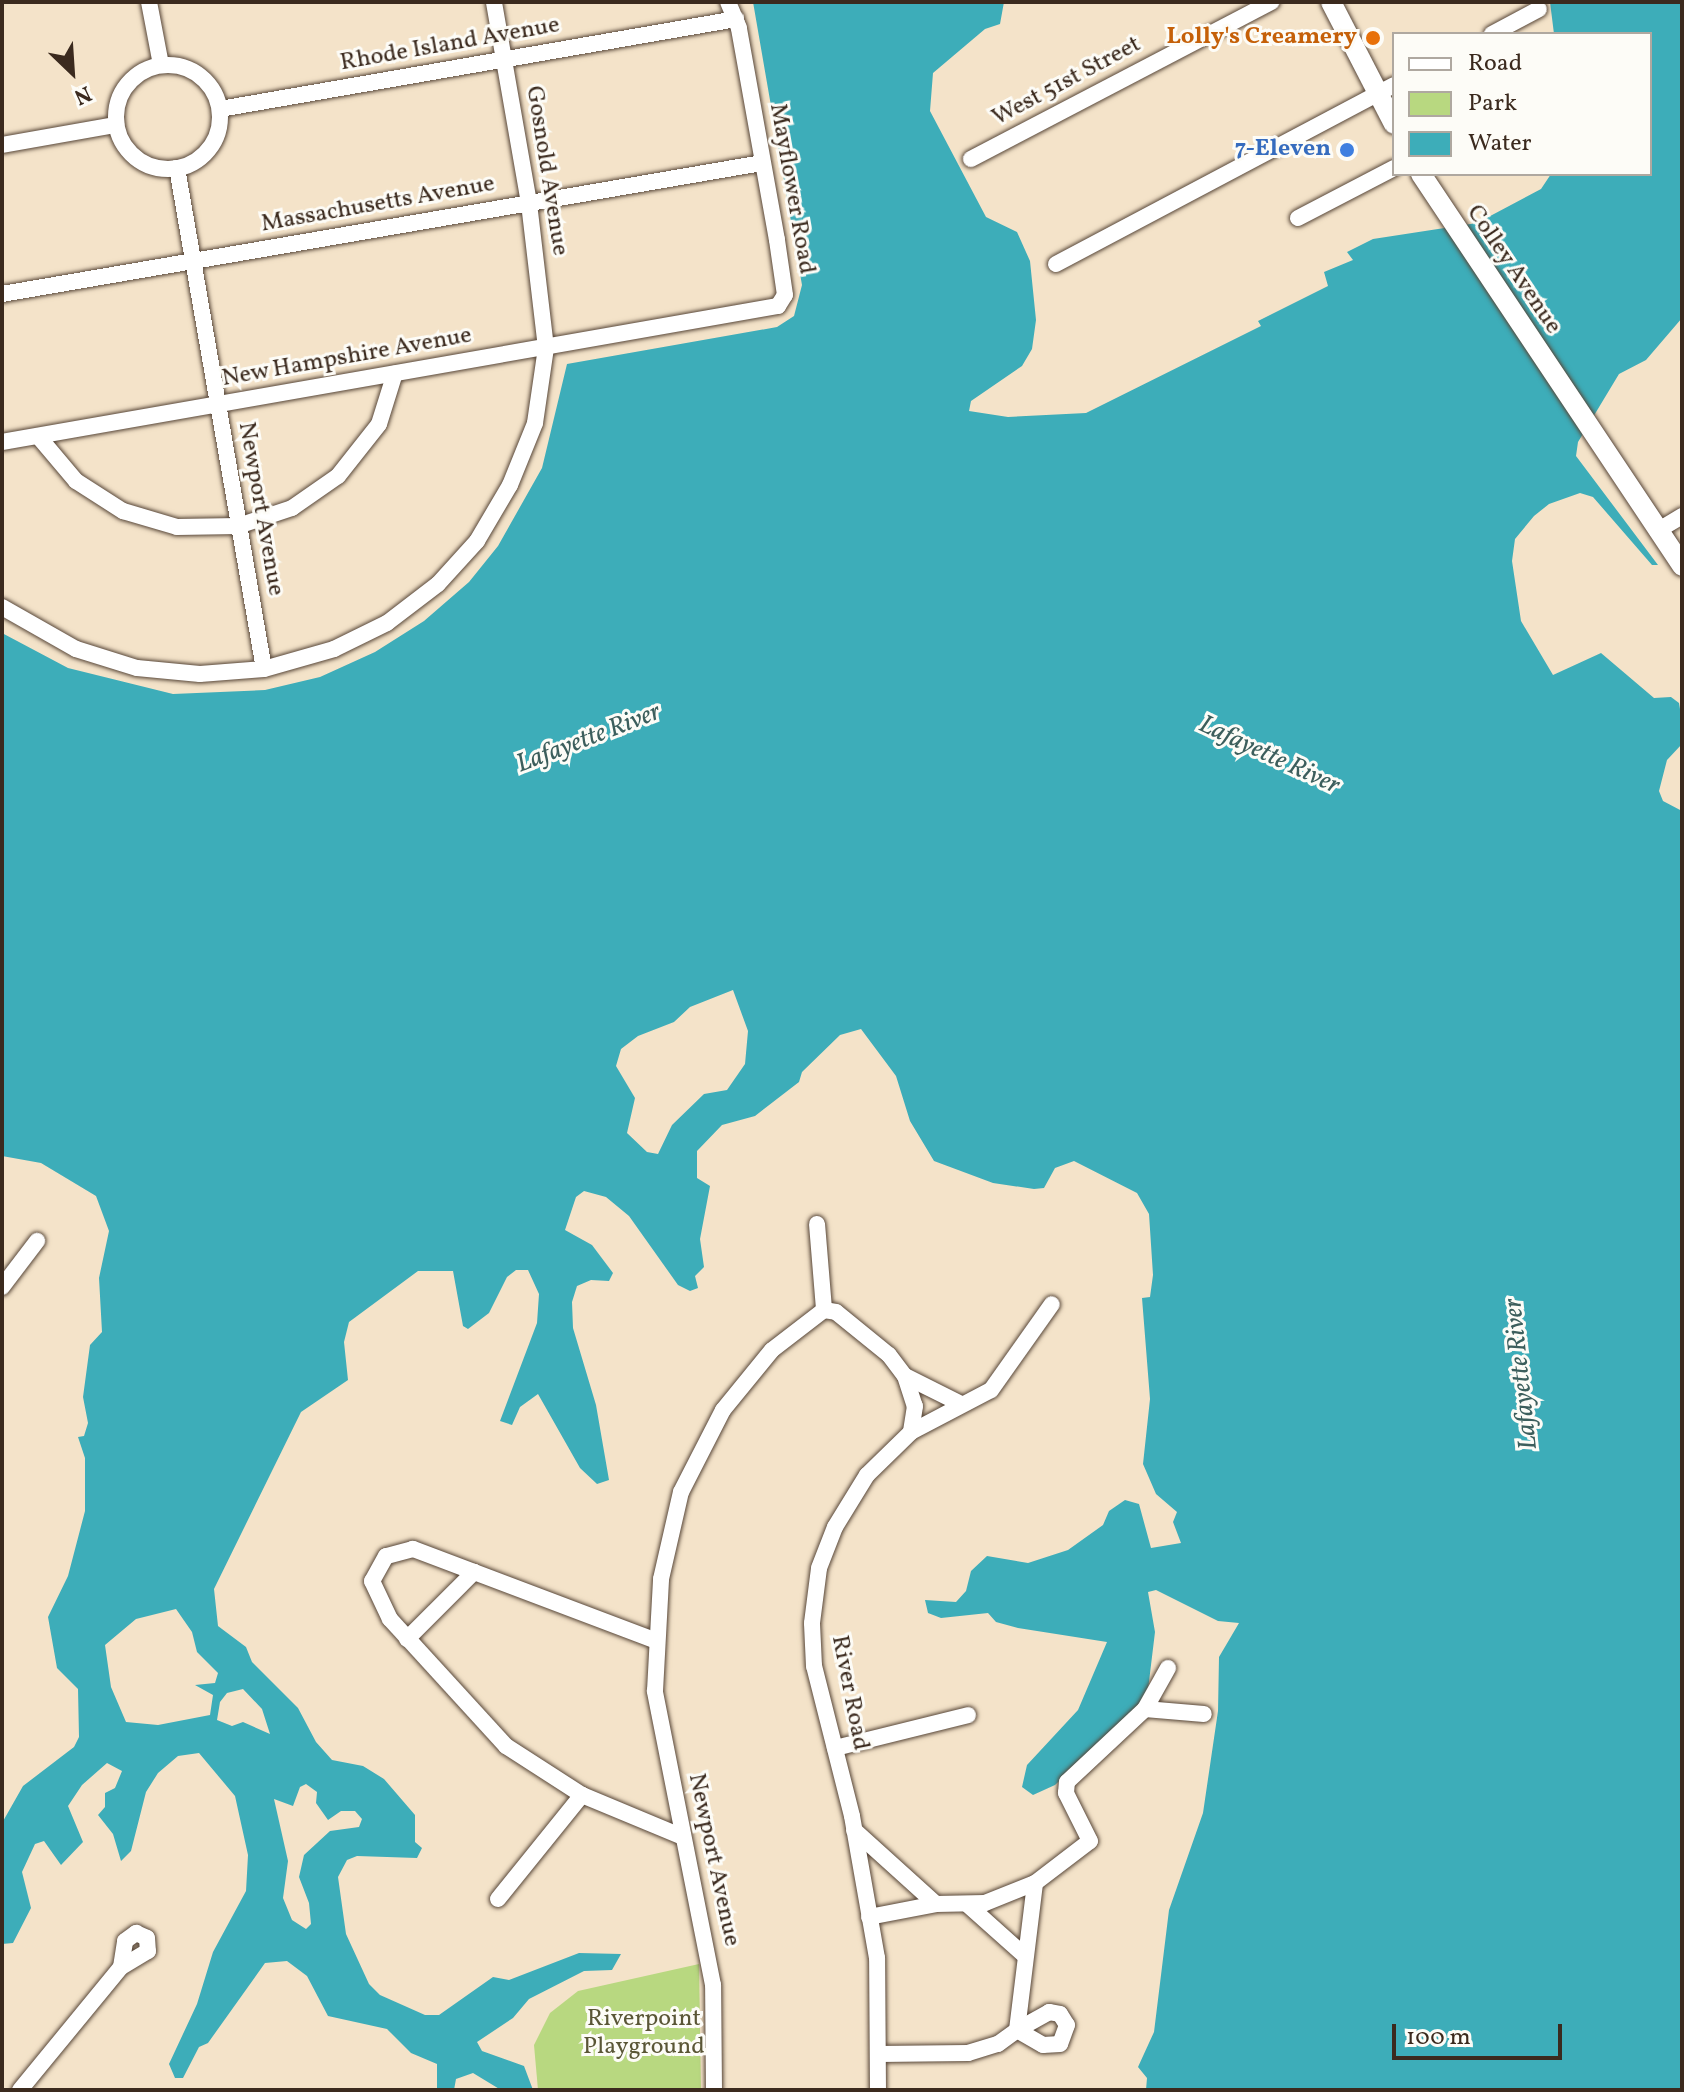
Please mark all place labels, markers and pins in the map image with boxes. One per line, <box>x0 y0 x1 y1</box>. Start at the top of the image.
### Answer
place label: Lolly's Creamery <box>1166 24 1357 52</box>
marker: Lolly's Creamery <box>1364 29 1382 47</box>
place label: 7-Eleven <box>1235 136 1331 164</box>
marker: 7-Eleven <box>1338 141 1356 159</box>

